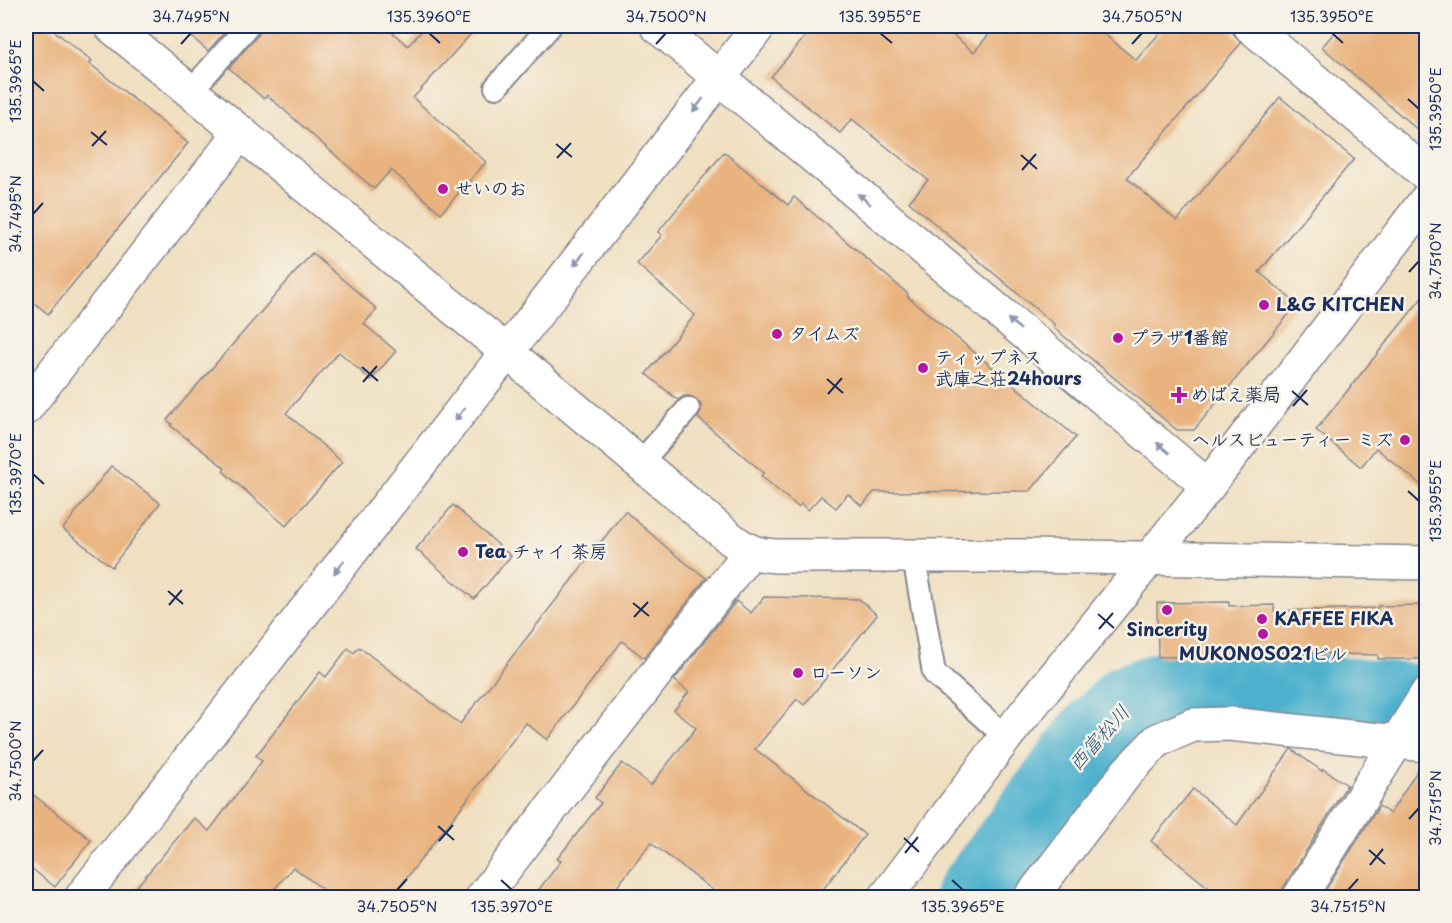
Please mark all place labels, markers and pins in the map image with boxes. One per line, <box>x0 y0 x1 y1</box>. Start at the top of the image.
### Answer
place label: せいのお <box>455 174 527 201</box>
marker: せいのお <box>436 182 450 196</box>
place label: L&G KITCHEN <box>1276 290 1405 317</box>
marker: L&G KITCHEN <box>1257 298 1271 312</box>
place label: タイムズ <box>789 319 860 346</box>
place label: プラザ1番館 <box>1130 323 1229 350</box>
marker: タイムズ <box>770 327 784 341</box>
marker: プラザ1番館 <box>1111 331 1125 345</box>
place label: ティップネス 武庫之荘24hours <box>935 343 1082 391</box>
marker: ティップネス 武庫之荘24hours <box>916 361 930 375</box>
place label: めばえ薬局 <box>1191 380 1281 407</box>
marker: めばえ薬局 <box>1172 388 1186 402</box>
place label: ヘルスビューティー ミズ <box>1192 425 1393 452</box>
marker: ヘルスビューティー ミズ <box>1398 433 1412 447</box>
place label: Tea チャイ 茶房 <box>475 537 607 564</box>
marker: Tea チャイ 茶房 <box>456 545 470 559</box>
marker: Sincerity <box>1160 603 1174 617</box>
place label: KAFFEE FIKA <box>1274 604 1394 631</box>
marker: KAFFEE FIKA <box>1255 612 1269 626</box>
place label: Sincerity <box>1126 615 1208 642</box>
marker: MUKONOSO21ビル <box>1256 627 1270 641</box>
place label: MUKONOSO21ビル <box>1179 639 1347 666</box>
place label: ローソン <box>810 658 882 685</box>
marker: ローソン <box>791 666 805 680</box>

